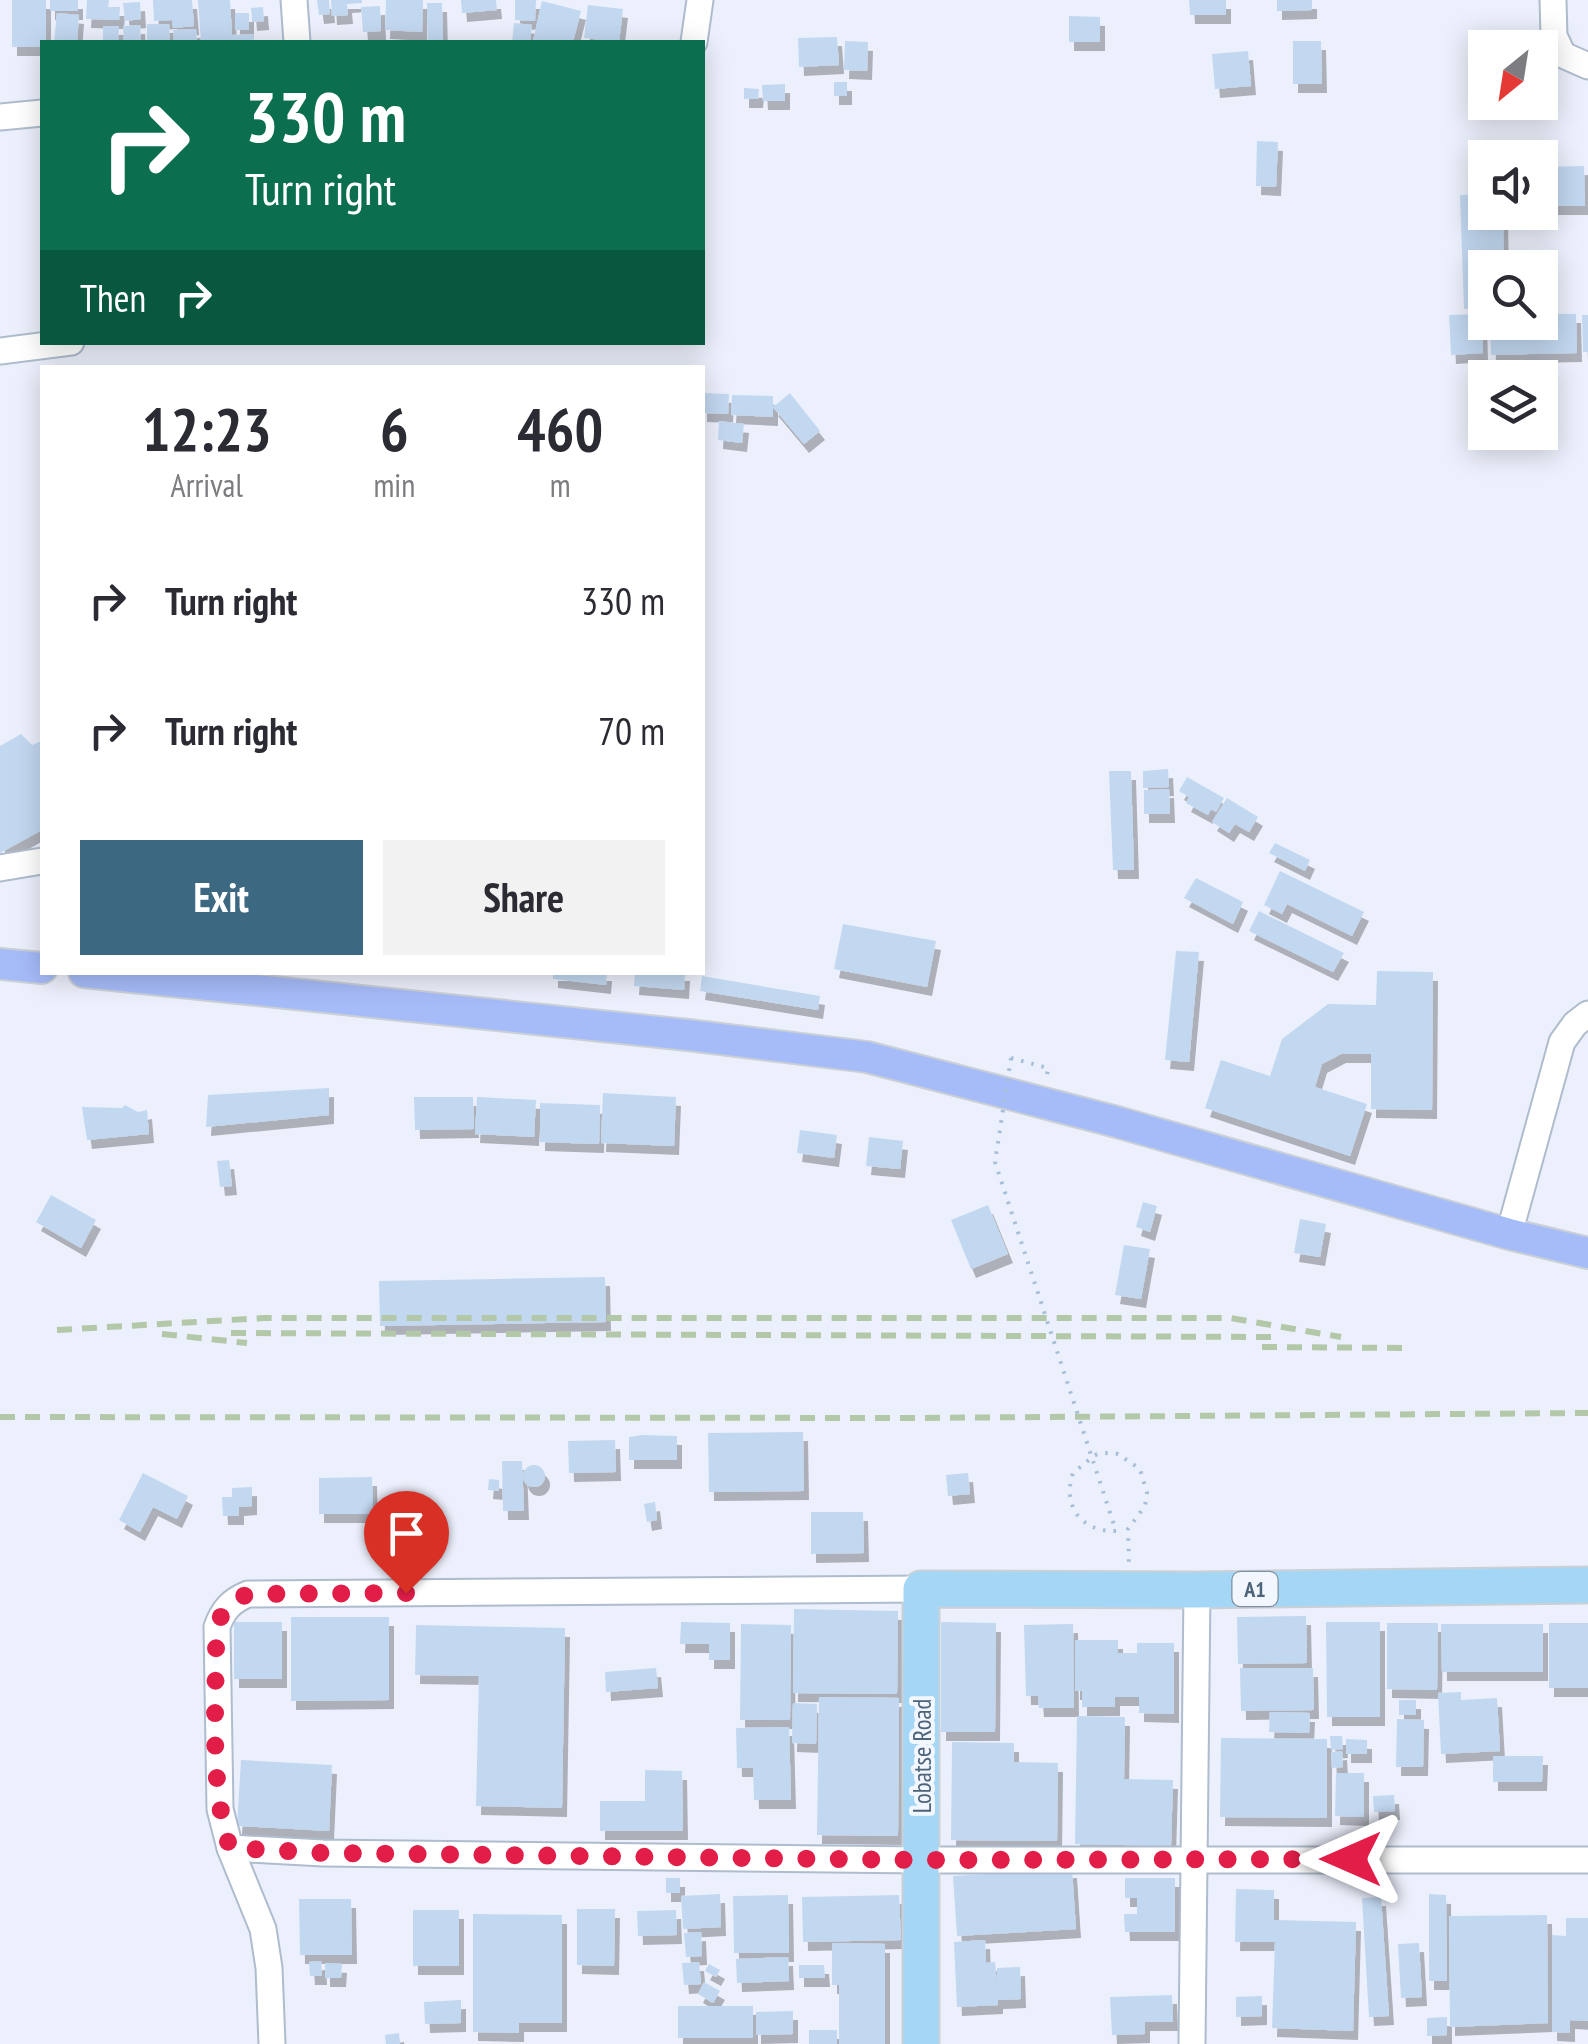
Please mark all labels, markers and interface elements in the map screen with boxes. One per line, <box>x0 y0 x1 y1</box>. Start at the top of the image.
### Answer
north arrow <box>1468 30 1558 120</box>
map controls <box>1468 30 1558 450</box>
text: 330 m <box>245 71 406 161</box>
icon: right <box>80 80 210 210</box>
button: sound <box>1468 140 1558 230</box>
text: Turn right <box>245 159 396 217</box>
button: search <box>1468 250 1558 340</box>
icon: right <box>166 270 221 325</box>
text: Then <box>80 273 146 322</box>
button: layers <box>1468 360 1558 450</box>
text: 12:23 <box>142 390 272 468</box>
text: 6 <box>380 390 409 468</box>
text: 460 <box>517 390 603 468</box>
text: Arrival <box>171 464 243 506</box>
text: min <box>373 464 415 506</box>
text: m <box>550 464 571 506</box>
icon: right <box>80 573 135 628</box>
text: Turn right <box>165 576 297 625</box>
text: 330 m <box>581 576 665 625</box>
icon: right <box>80 703 135 758</box>
text: Turn right <box>165 706 297 755</box>
text: 70 m <box>598 706 665 755</box>
button: Exit <box>80 840 363 955</box>
button: Share <box>383 840 665 955</box>
pin <box>364 1491 449 1594</box>
icon: arrive <box>379 1506 434 1561</box>
road number: A1 <box>1232 1572 1278 1606</box>
street label: Lobatse Road <box>906 1699 938 1813</box>
position arrow <box>1299 1807 1403 1911</box>

